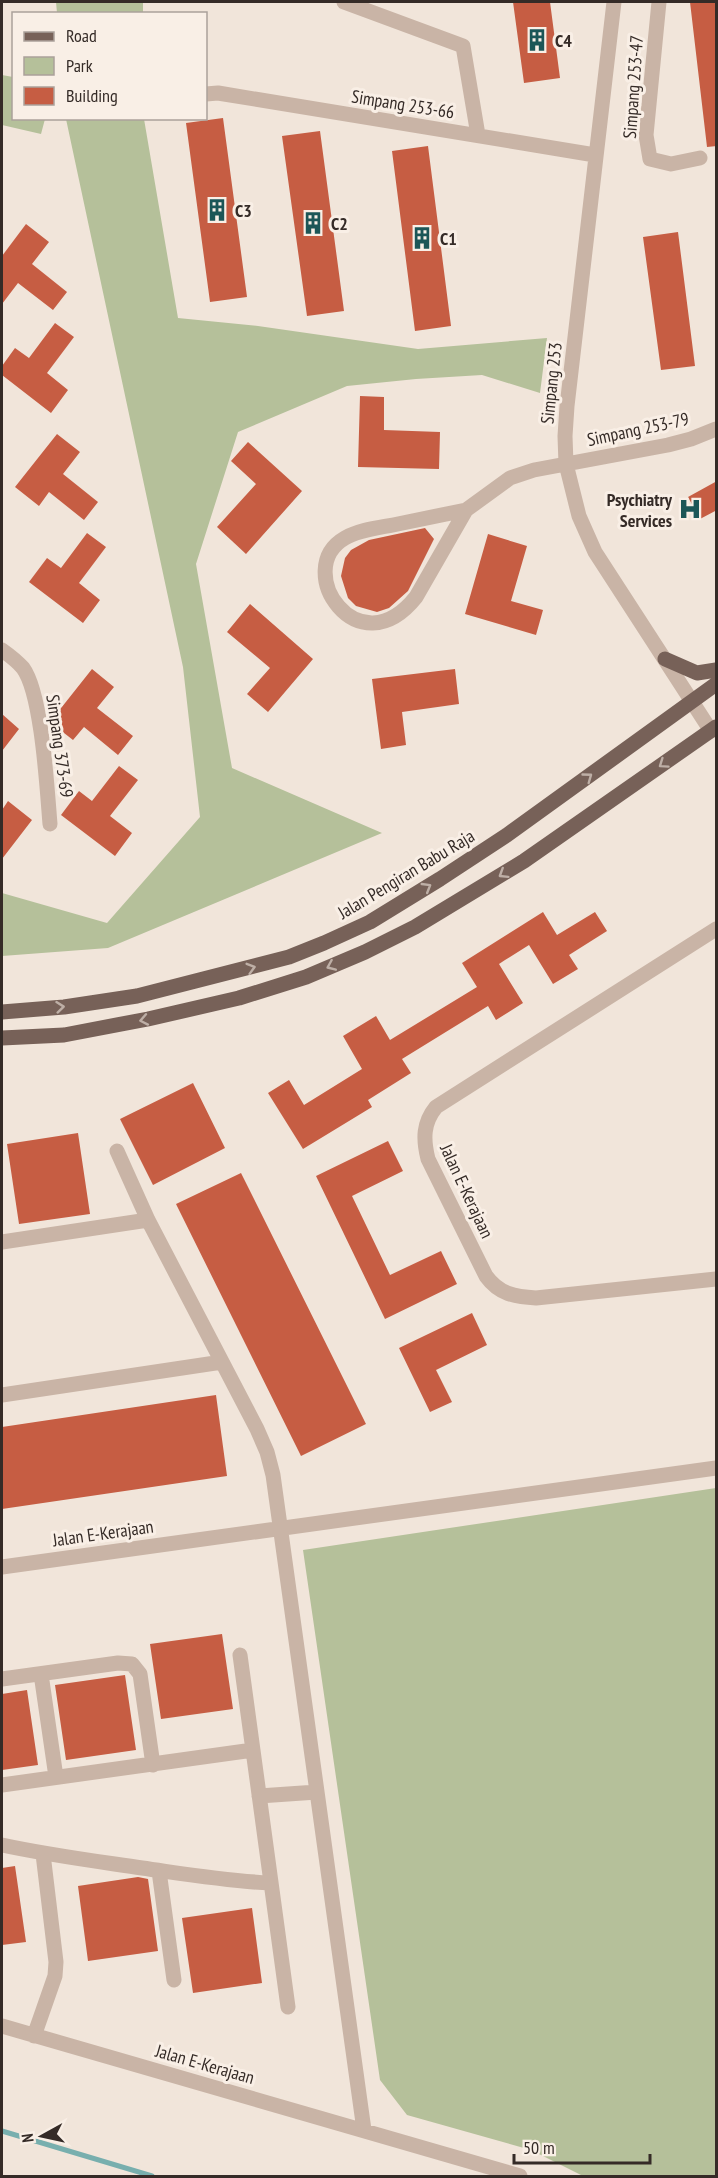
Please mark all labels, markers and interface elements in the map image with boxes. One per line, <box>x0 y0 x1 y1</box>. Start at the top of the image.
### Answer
legend <box>12 12 207 120</box>
text: Road <box>66 24 97 47</box>
building icon: C4 <box>524 27 550 53</box>
place label: C4 <box>555 29 572 52</box>
street label: Simpang 253-47 <box>618 35 648 139</box>
text: Park <box>66 54 93 77</box>
text: Building <box>66 84 118 107</box>
street label: Simpang 253-66 <box>350 85 456 123</box>
building icon: C3 <box>204 197 230 223</box>
place label: C3 <box>235 199 252 222</box>
building icon: C2 <box>300 210 326 236</box>
place label: C2 <box>331 212 348 235</box>
building icon: C1 <box>409 225 435 251</box>
place label: C1 <box>440 227 457 250</box>
street label: Simpang 253 <box>535 341 567 425</box>
street label: Simpang 253-79 <box>585 407 691 451</box>
place label: Psychiatry Services <box>607 488 673 532</box>
hospital icon: Psychiatry Services <box>677 496 703 522</box>
street label: Simpang 373-69 <box>41 693 79 799</box>
one-way arrow <box>659 757 670 768</box>
one-way arrow <box>582 773 593 784</box>
street label: Jalan Pengiran Babu Raja <box>333 824 478 924</box>
one-way arrow <box>499 867 509 879</box>
one-way arrow <box>421 883 431 895</box>
one-way arrow <box>326 959 337 971</box>
one-way arrow <box>245 963 255 975</box>
one-way arrow <box>55 1001 64 1014</box>
one-way arrow <box>139 1013 149 1026</box>
street label: Jalan E-Kerajaan <box>435 1139 499 1242</box>
street label: Jalan E-Kerajaan <box>50 1515 155 1552</box>
street label: Jalan E-Kerajaan <box>152 2039 257 2089</box>
north arrow <box>12 2106 72 2166</box>
scale bar <box>514 2127 650 2165</box>
text: N <box>17 2132 38 2144</box>
text: 50 m <box>523 2136 555 2159</box>

